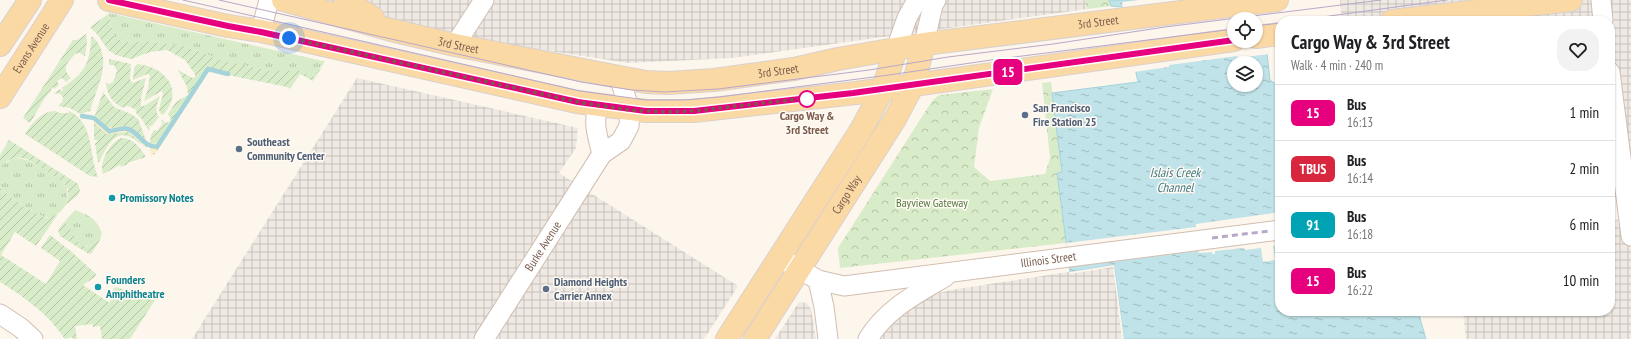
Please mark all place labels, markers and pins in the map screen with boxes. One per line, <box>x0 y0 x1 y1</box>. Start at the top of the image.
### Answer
marker: Cargo Way & 3rd Street <box>798 90 816 108</box>
place label: San Francisco Fire Station 25 <box>1033 100 1096 129</box>
place label: Cargo Way & 3rd Street <box>780 108 834 137</box>
marker: San Francisco Fire Station 25 <box>1020 110 1030 120</box>
place label: Southeast Community Center <box>247 134 325 163</box>
marker: Southeast Community Center <box>234 144 244 154</box>
place label: Promissory Notes <box>120 190 194 205</box>
marker: Promissory Notes <box>107 193 117 203</box>
place label: Founders Amphitheatre <box>105 272 165 301</box>
place label: Diamond Heights Carrier Annex <box>554 274 627 303</box>
marker: Founders Amphitheatre <box>93 282 103 292</box>
marker: Diamond Heights Carrier Annex <box>541 284 551 294</box>

